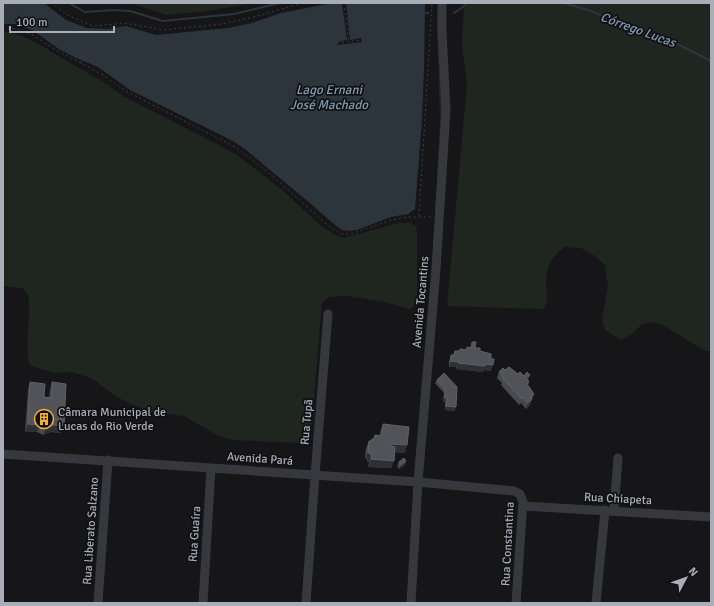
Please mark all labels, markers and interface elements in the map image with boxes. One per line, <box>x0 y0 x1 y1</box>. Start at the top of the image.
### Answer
scale bar <box>10 8 114 34</box>
water label: Córrego Lucas <box>598 9 679 51</box>
text: 100 m <box>16 15 48 30</box>
water label: Lago Ernani José Machado <box>290 82 369 113</box>
street label: Avenida Tocantins <box>410 255 432 349</box>
street label: Rua Tupã <box>298 398 316 446</box>
place label: Câmara Municipal de Lucas do Rio Verde <box>58 405 166 434</box>
building icon: Câmara Municipal de Lucas do Rio Verde <box>33 408 55 430</box>
street label: Avenida Pará <box>226 449 294 469</box>
street label: Rua Liberato Salzano <box>80 477 102 585</box>
street label: Rua Chiapeta <box>584 490 652 508</box>
street label: Rua Constantina <box>498 501 518 587</box>
street label: Rua Guaíra <box>186 505 204 563</box>
north arrow <box>666 558 706 598</box>
text: N <box>686 565 701 579</box>

